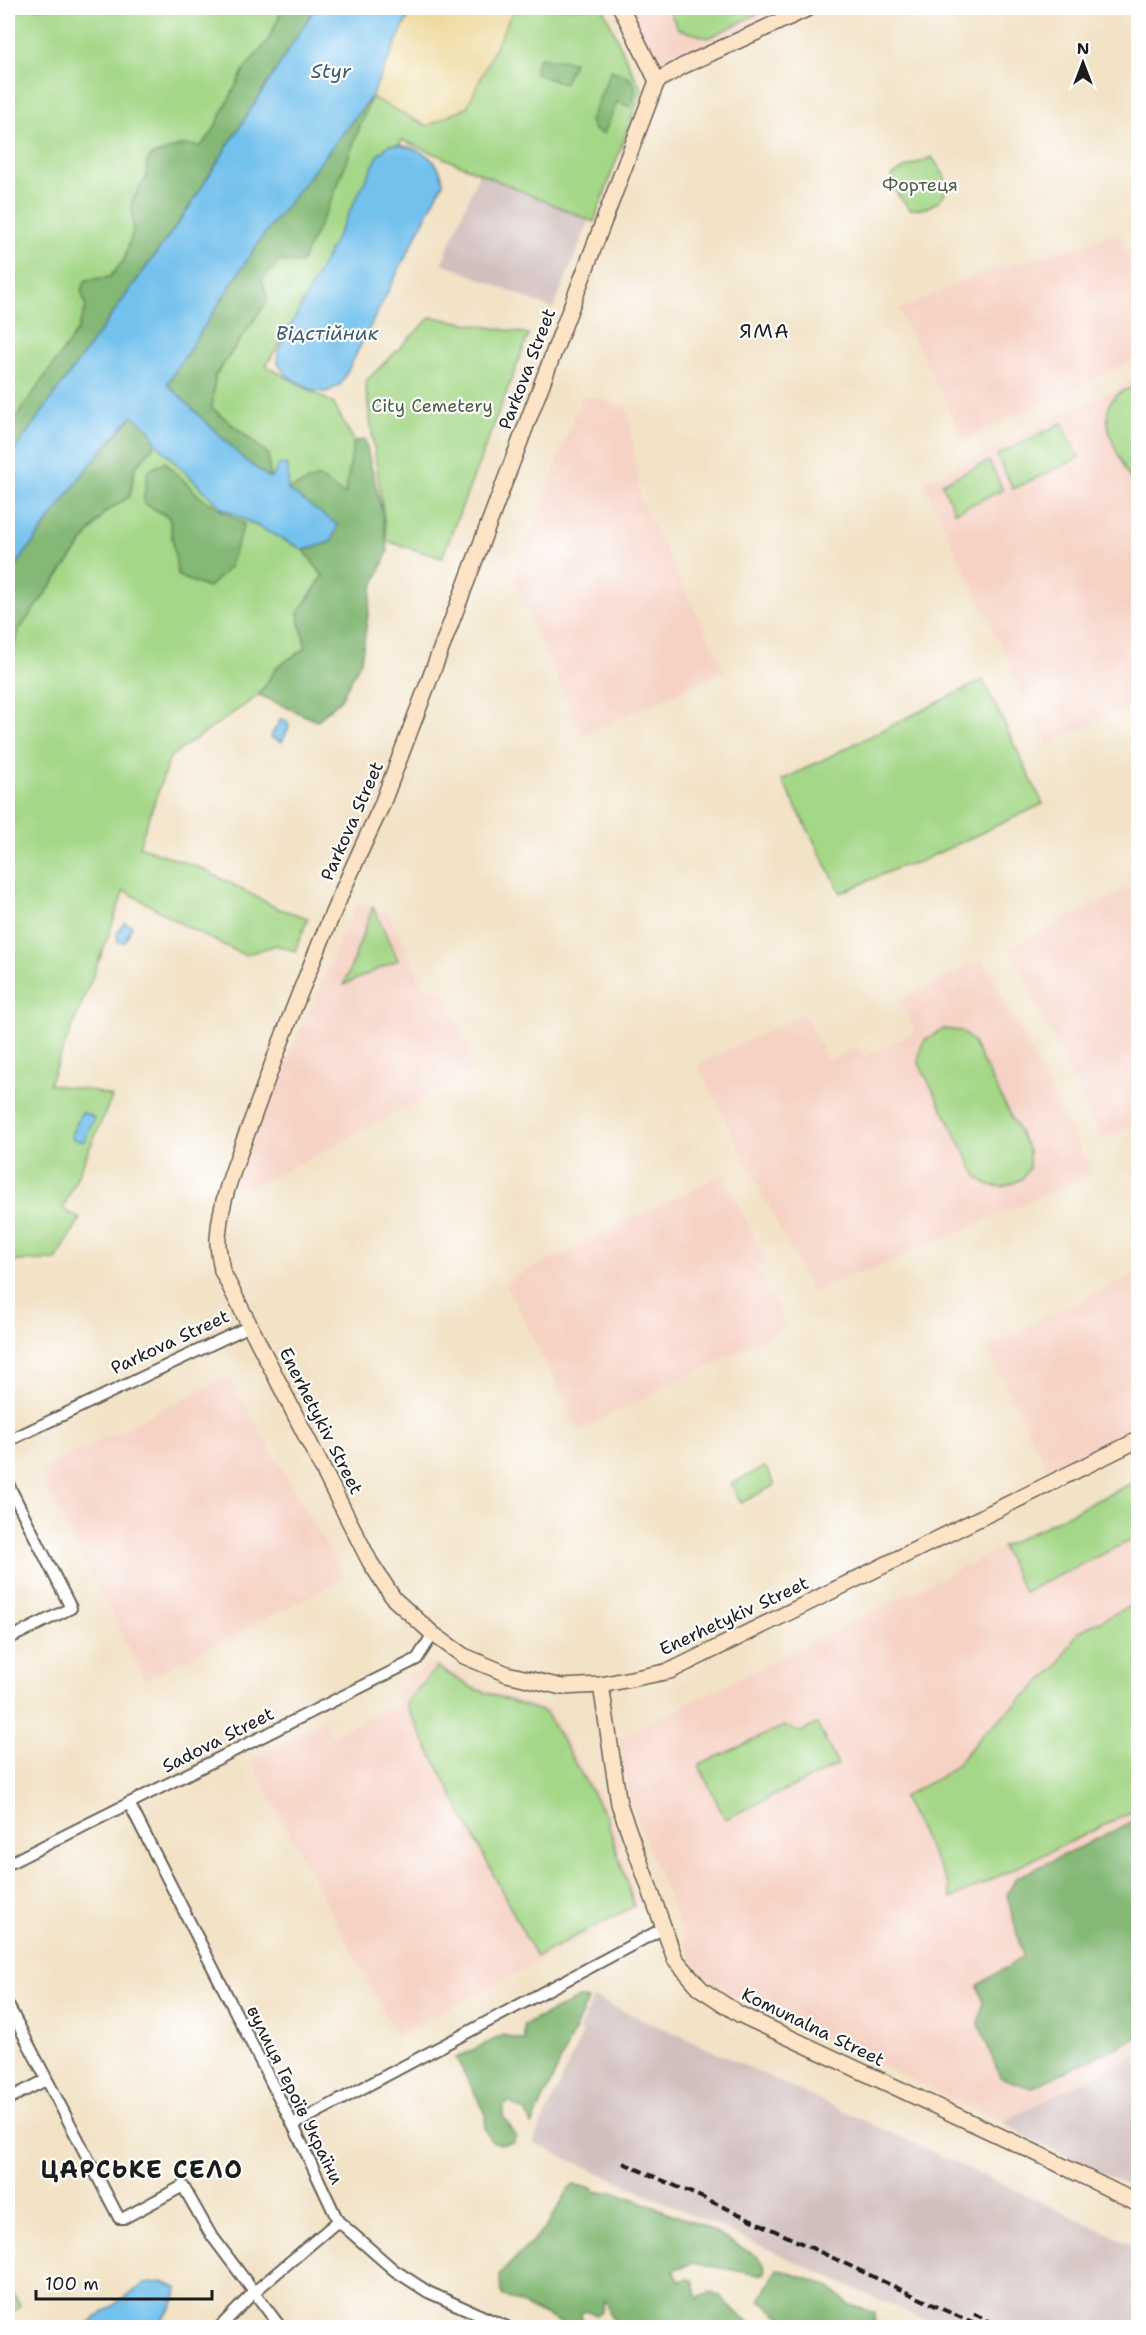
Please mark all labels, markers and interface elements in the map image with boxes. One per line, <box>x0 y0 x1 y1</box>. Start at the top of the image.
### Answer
north arrow <box>1053 33 1113 93</box>
text: N <box>1077 38 1089 59</box>
water label: Styr <box>311 58 352 84</box>
park label: Фортеця <box>882 173 958 197</box>
street label: Parkova Street <box>493 305 561 433</box>
district label: ЯМА <box>740 318 790 344</box>
water label: Відстійник <box>276 320 379 346</box>
park label: City Cemetery <box>371 394 493 418</box>
street label: Parkova Street <box>315 758 389 884</box>
street label: Parkova Street <box>107 1304 233 1380</box>
street label: Enerhetykiv Street <box>274 1343 369 1499</box>
street label: Enerhetykiv Street <box>656 1571 813 1661</box>
street label: Sadova Street <box>158 1702 278 1778</box>
street label: Komunalna Street <box>738 1982 888 2072</box>
street label: вулиця Героїв України <box>241 2002 349 2189</box>
district label: ЦАРСЬКЕ СЕЛО <box>41 2154 243 2186</box>
scale bar <box>36 2263 212 2301</box>
text: 100 m <box>45 2272 99 2296</box>

